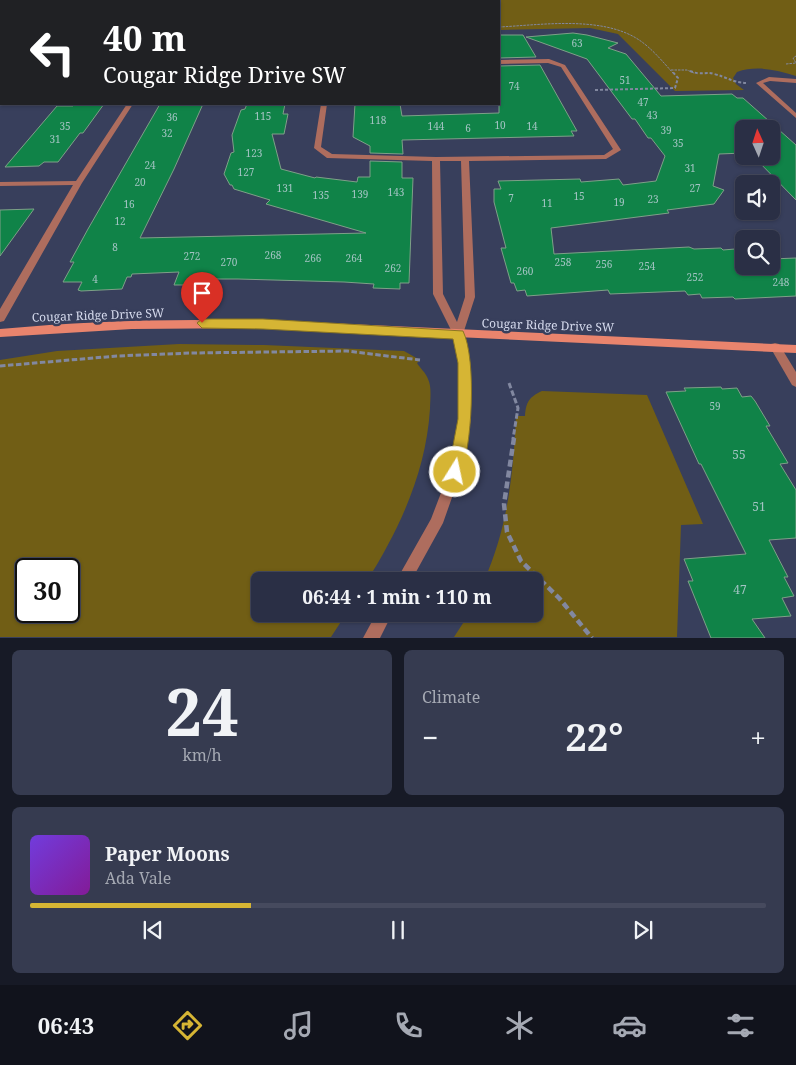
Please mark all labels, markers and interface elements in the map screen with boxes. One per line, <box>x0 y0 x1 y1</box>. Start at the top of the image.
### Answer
text: 40 m <box>103 14 186 61</box>
icon: left <box>20 20 85 85</box>
house number: 63 <box>571 36 583 50</box>
text: Cougar Ridge Drive SW <box>103 59 346 89</box>
house number: 51 <box>619 73 631 87</box>
house number: 74 <box>508 79 520 93</box>
house number: 47 <box>637 95 649 109</box>
house number: 43 <box>646 108 658 122</box>
house number: 115 <box>255 109 271 123</box>
house number: 36 <box>166 110 178 124</box>
house number: 118 <box>370 113 387 127</box>
house number: 10 <box>494 118 506 132</box>
house number: 35 <box>59 119 71 133</box>
house number: 144 <box>428 119 445 133</box>
house number: 14 <box>526 119 538 133</box>
north arrow <box>735 120 780 165</box>
map controls <box>735 120 780 275</box>
house number: 6 <box>465 121 471 135</box>
house number: 39 <box>660 123 672 137</box>
house number: 32 <box>161 126 173 140</box>
house number: 31 <box>49 132 61 146</box>
house number: 35 <box>672 136 684 150</box>
house number: 123 <box>246 146 263 160</box>
house number: 24 <box>144 158 156 172</box>
house number: 31 <box>684 161 696 175</box>
house number: 127 <box>238 165 255 179</box>
house number: 20 <box>134 175 146 189</box>
button: sound <box>735 175 780 220</box>
house number: 131 <box>277 181 293 195</box>
house number: 27 <box>689 181 701 195</box>
house number: 143 <box>388 185 405 199</box>
house number: 139 <box>352 187 368 201</box>
house number: 135 <box>313 188 329 202</box>
house number: 15 <box>573 189 585 203</box>
house number: 7 <box>508 191 514 205</box>
house number: 23 <box>647 192 659 206</box>
house number: 19 <box>613 195 625 209</box>
house number: 11 <box>541 196 553 210</box>
house number: 16 <box>123 197 135 211</box>
house number: 12 <box>114 214 126 228</box>
button: search <box>735 230 780 275</box>
house number: 8 <box>112 240 118 254</box>
house number: 268 <box>265 248 282 262</box>
house number: 272 <box>184 249 200 263</box>
house number: 266 <box>305 251 322 265</box>
house number: 264 <box>346 251 363 265</box>
house number: 270 <box>221 255 238 269</box>
house number: 258 <box>555 255 572 269</box>
house number: 256 <box>596 257 613 271</box>
house number: 254 <box>639 259 656 273</box>
house number: 262 <box>385 261 401 275</box>
house number: 260 <box>517 264 534 278</box>
house number: 252 <box>687 270 703 284</box>
house number: 4 <box>92 272 98 286</box>
pin <box>181 272 223 323</box>
house number: 248 <box>773 275 790 289</box>
icon: arrive <box>188 279 216 307</box>
street label: Cougar Ridge Drive SW <box>31 304 165 326</box>
street label: Cougar Ridge Drive SW <box>481 314 615 336</box>
house number: 59 <box>709 399 721 413</box>
position arrow <box>428 445 480 497</box>
house number: 55 <box>732 446 746 463</box>
house number: 51 <box>752 498 766 515</box>
speed limit sign: 30 <box>15 558 80 623</box>
house number: 47 <box>733 581 747 598</box>
text: 06:44 · 1 min · 110 m <box>302 584 492 610</box>
text: 24 <box>165 667 239 755</box>
text: Climate <box>422 686 480 708</box>
text: 22° <box>565 710 623 762</box>
text: − <box>422 718 438 756</box>
text: + <box>750 718 766 756</box>
text: km/h <box>182 744 222 766</box>
text: Paper Moons <box>105 841 230 867</box>
text: Ada Vale <box>105 867 171 889</box>
icon: previous <box>139 916 167 944</box>
icon: pause <box>384 916 412 944</box>
icon: next <box>629 916 657 944</box>
icon: directions <box>170 1008 205 1043</box>
icon: music <box>281 1008 316 1043</box>
icon: phone <box>391 1008 426 1043</box>
icon: climate <box>502 1008 537 1043</box>
icon: car <box>612 1008 647 1043</box>
icon: filters <box>723 1008 758 1043</box>
text: 06:43 <box>38 1010 94 1040</box>

